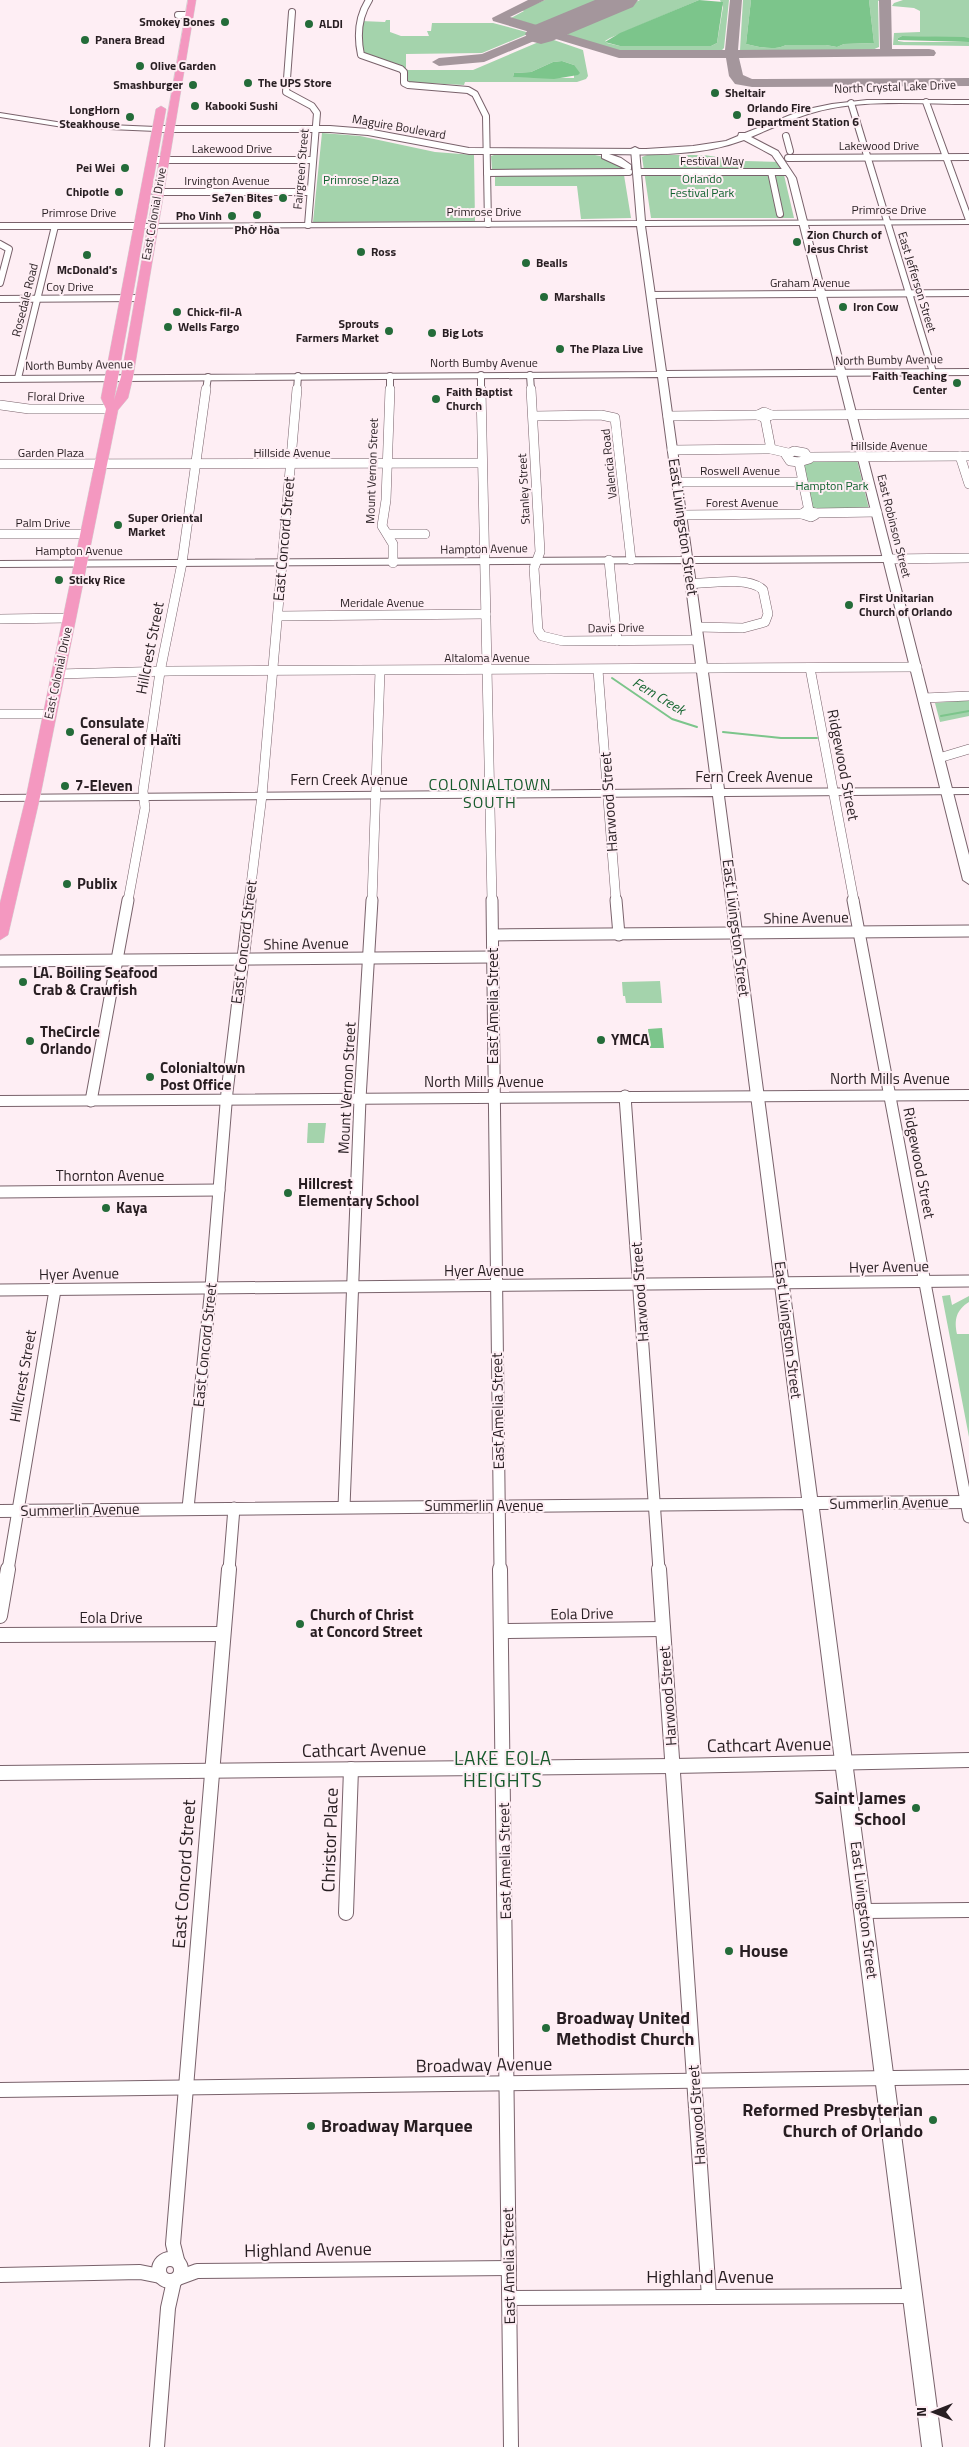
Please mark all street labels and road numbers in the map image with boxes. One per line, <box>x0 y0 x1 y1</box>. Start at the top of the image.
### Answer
street label: North Crystal Lake Drive <box>834 75 956 98</box>
street label: Maguire Boulevard <box>351 109 447 144</box>
street label: Fairgreen Street <box>288 127 314 210</box>
street label: Lakewood Drive <box>839 136 919 155</box>
street label: Lakewood Drive <box>192 139 272 158</box>
street label: Festival Way <box>680 151 744 170</box>
street label: East Colonial Drive <box>136 166 171 262</box>
street label: Irvington Avenue <box>184 171 270 190</box>
street label: Primrose Drive <box>852 200 926 219</box>
street label: Primrose Drive <box>447 202 521 221</box>
street label: Primrose Drive <box>42 203 116 222</box>
street label: East Jefferson Street <box>893 229 942 335</box>
street label: Rosedale Road <box>6 261 43 339</box>
street label: Graham Avenue <box>770 273 850 292</box>
street label: Coy Drive <box>46 277 94 296</box>
street label: North Bumby Avenue <box>835 349 943 370</box>
street label: North Bumby Avenue <box>430 353 538 372</box>
street label: North Bumby Avenue <box>25 354 133 375</box>
street label: Floral Drive <box>27 387 85 406</box>
street label: Mount Vernon Street <box>360 417 383 524</box>
street label: Valencia Road <box>595 428 622 500</box>
street label: Hillside Avenue <box>850 436 928 455</box>
street label: Garden Plaza <box>18 443 84 462</box>
street label: Hillside Avenue <box>253 443 331 462</box>
street label: Stanley Street <box>512 452 535 525</box>
street label: East Livingston Street <box>662 457 705 598</box>
street label: Roswell Avenue <box>700 461 780 480</box>
street label: East Robinson Street <box>872 472 917 580</box>
street label: East Concord Street <box>267 475 300 602</box>
street label: Forest Avenue <box>706 493 778 512</box>
street label: Palm Drive <box>16 513 70 532</box>
street label: Hampton Avenue <box>440 538 528 559</box>
street label: Hampton Avenue <box>35 541 123 560</box>
street label: Meridale Avenue <box>340 593 424 612</box>
street label: Hillcrest Street <box>129 599 170 696</box>
street label: Davis Drive <box>588 618 644 637</box>
street label: East Colonial Drive <box>38 625 77 721</box>
street label: Altaloma Avenue <box>444 648 530 667</box>
street label: Ridgewood Street <box>821 707 866 823</box>
street label: Harwood Street <box>593 751 623 853</box>
street label: Fern Creek Avenue <box>695 765 813 788</box>
street label: Fern Creek Avenue <box>290 768 408 791</box>
street label: East Livingston Street <box>717 858 756 999</box>
street label: East Concord Street <box>224 878 263 1005</box>
street label: Shine Avenue <box>763 905 849 930</box>
street label: Shine Avenue <box>263 931 349 956</box>
street label: East Amelia Street <box>481 947 504 1064</box>
street label: Mount Vernon Street <box>332 1021 361 1154</box>
street label: North Mills Avenue <box>830 1067 950 1090</box>
street label: North Mills Avenue <box>424 1070 544 1093</box>
street label: Ridgewood Street <box>897 1105 942 1221</box>
street label: Thornton Avenue <box>56 1164 164 1187</box>
street label: Harwood Street <box>624 1241 654 1343</box>
street label: Hyer Avenue <box>849 1254 929 1279</box>
street label: Hyer Avenue <box>444 1259 524 1282</box>
street label: East Livingston Street <box>769 1260 808 1401</box>
street label: Hyer Avenue <box>39 1261 119 1286</box>
street label: East Concord Street <box>187 1281 223 1408</box>
street label: Hillcrest Street <box>3 1327 42 1424</box>
street label: East Amelia Street <box>485 1352 510 1470</box>
street label: Summerlin Avenue <box>829 1490 949 1515</box>
street label: Summerlin Avenue <box>425 1494 543 1517</box>
street label: Summerlin Avenue <box>20 1497 140 1522</box>
street label: Eola Drive <box>550 1601 614 1626</box>
street label: Eola Drive <box>79 1606 143 1629</box>
street label: Harwood Street <box>652 1645 682 1747</box>
street label: Cathcart Avenue <box>707 1730 831 1759</box>
street label: Cathcart Avenue <box>302 1735 426 1764</box>
street label: Christor Place <box>314 1787 345 1893</box>
street label: East Concord Street <box>165 1798 202 1949</box>
street label: East Amelia Street <box>492 1802 517 1920</box>
street label: East Livingston Street <box>845 1840 884 1981</box>
street label: Broadway Avenue <box>415 2050 553 2079</box>
street label: Harwood Street <box>681 2064 711 2166</box>
street label: East Amelia Street <box>496 2207 521 2325</box>
street label: Highland Avenue <box>244 2235 372 2264</box>
street label: Highland Avenue <box>646 2263 774 2290</box>

